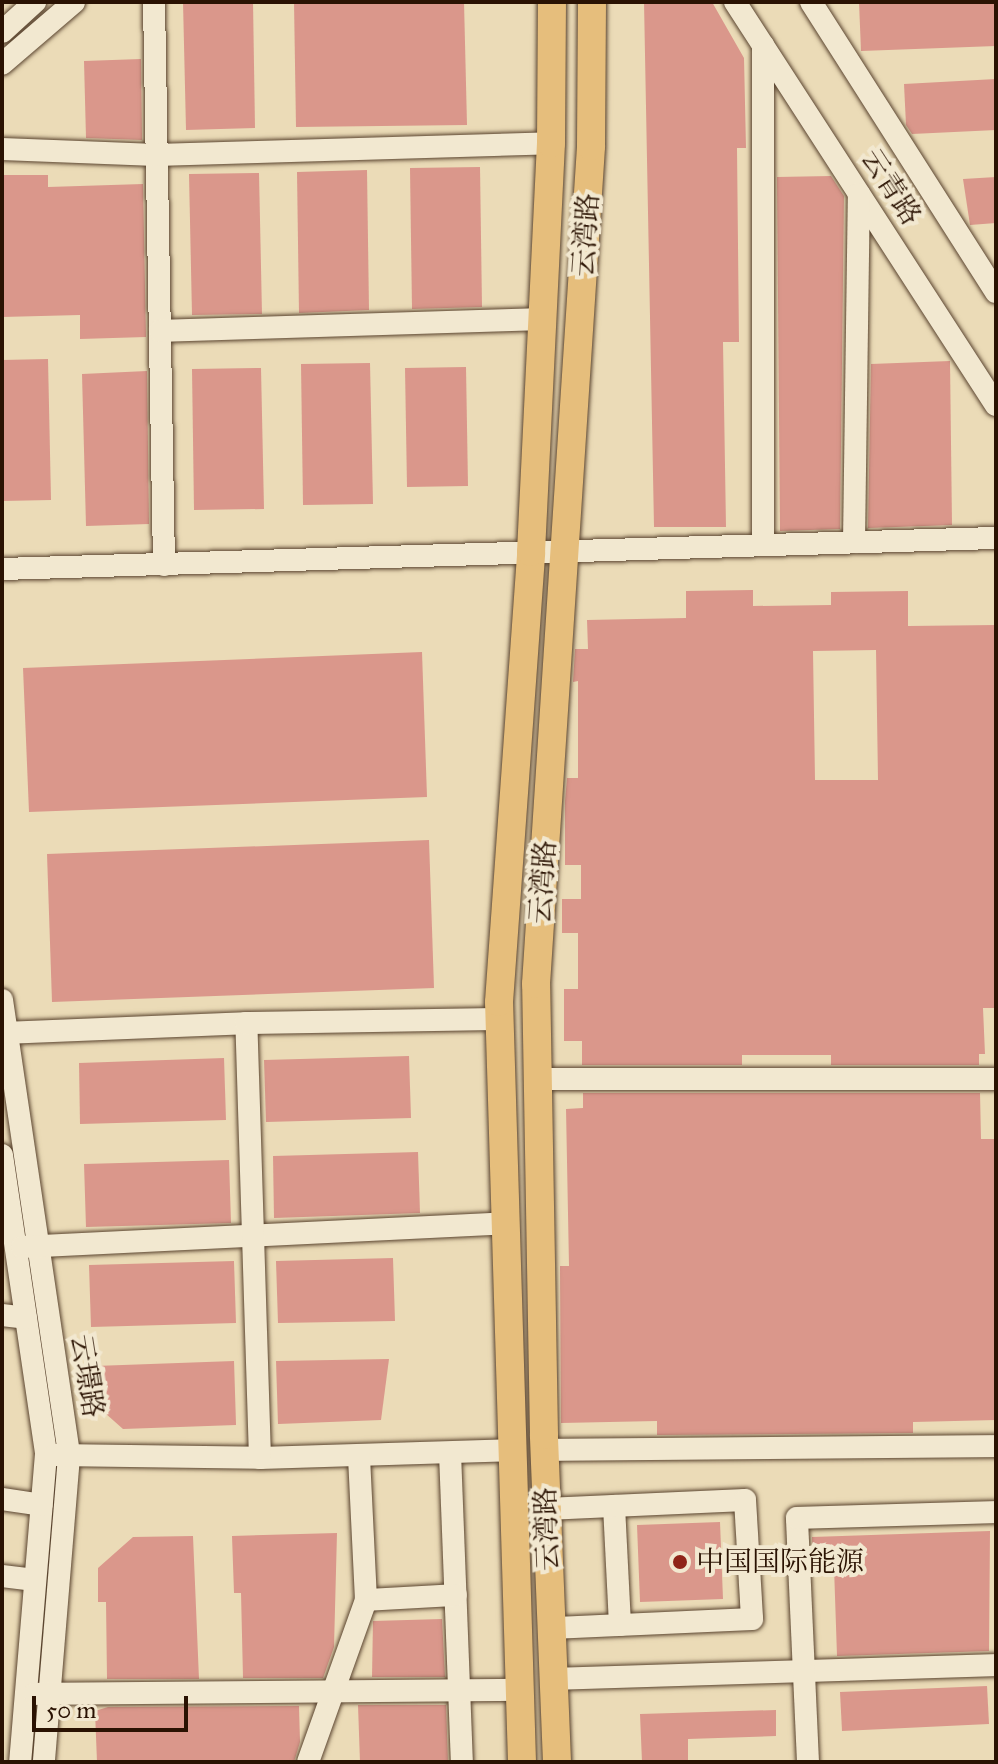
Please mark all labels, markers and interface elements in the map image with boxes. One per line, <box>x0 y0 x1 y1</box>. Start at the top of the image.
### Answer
street label: 云青路 <box>854 143 928 231</box>
street label: 云湾路 <box>566 192 606 278</box>
street label: 云湾路 <box>523 839 563 925</box>
street label: 云璟路 <box>64 1332 110 1420</box>
street label: 云湾路 <box>529 1486 565 1572</box>
place label: 中国国际能源 <box>696 1545 864 1579</box>
marker: 中国国际能源 <box>671 1553 689 1571</box>
scale bar <box>36 1680 192 1730</box>
text: 50 m <box>46 1695 96 1725</box>

